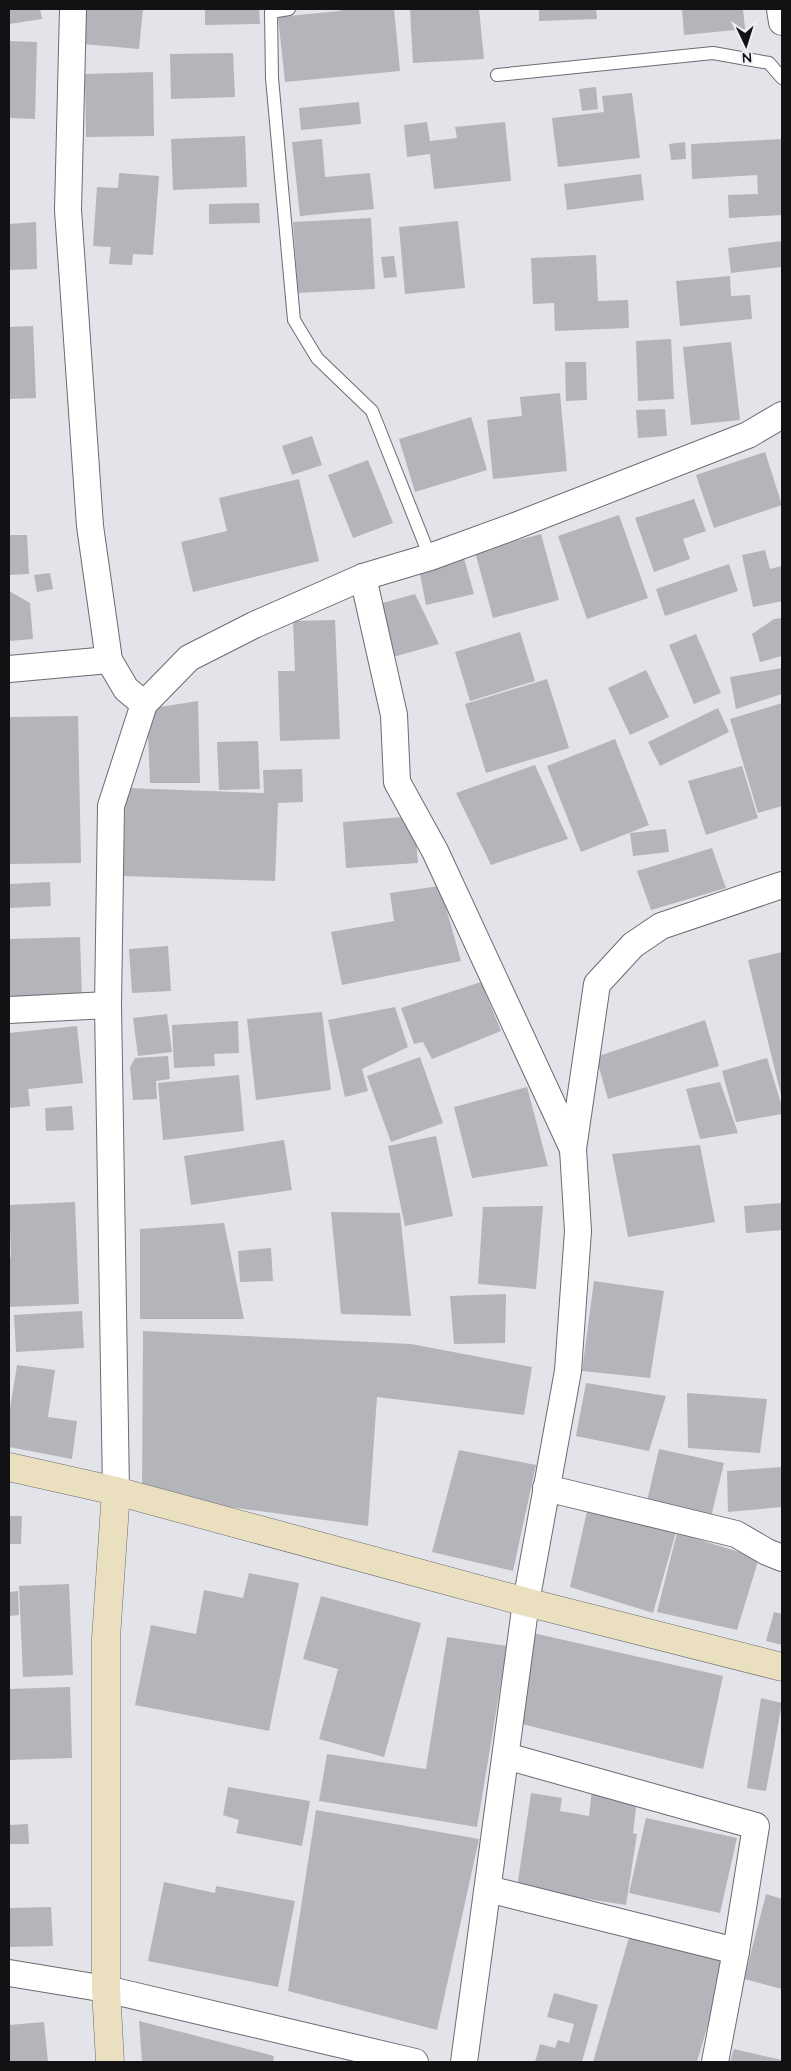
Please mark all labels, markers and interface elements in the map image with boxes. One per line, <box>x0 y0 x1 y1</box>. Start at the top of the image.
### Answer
north arrow <box>721 20 771 70</box>
text: N <box>741 49 753 67</box>

